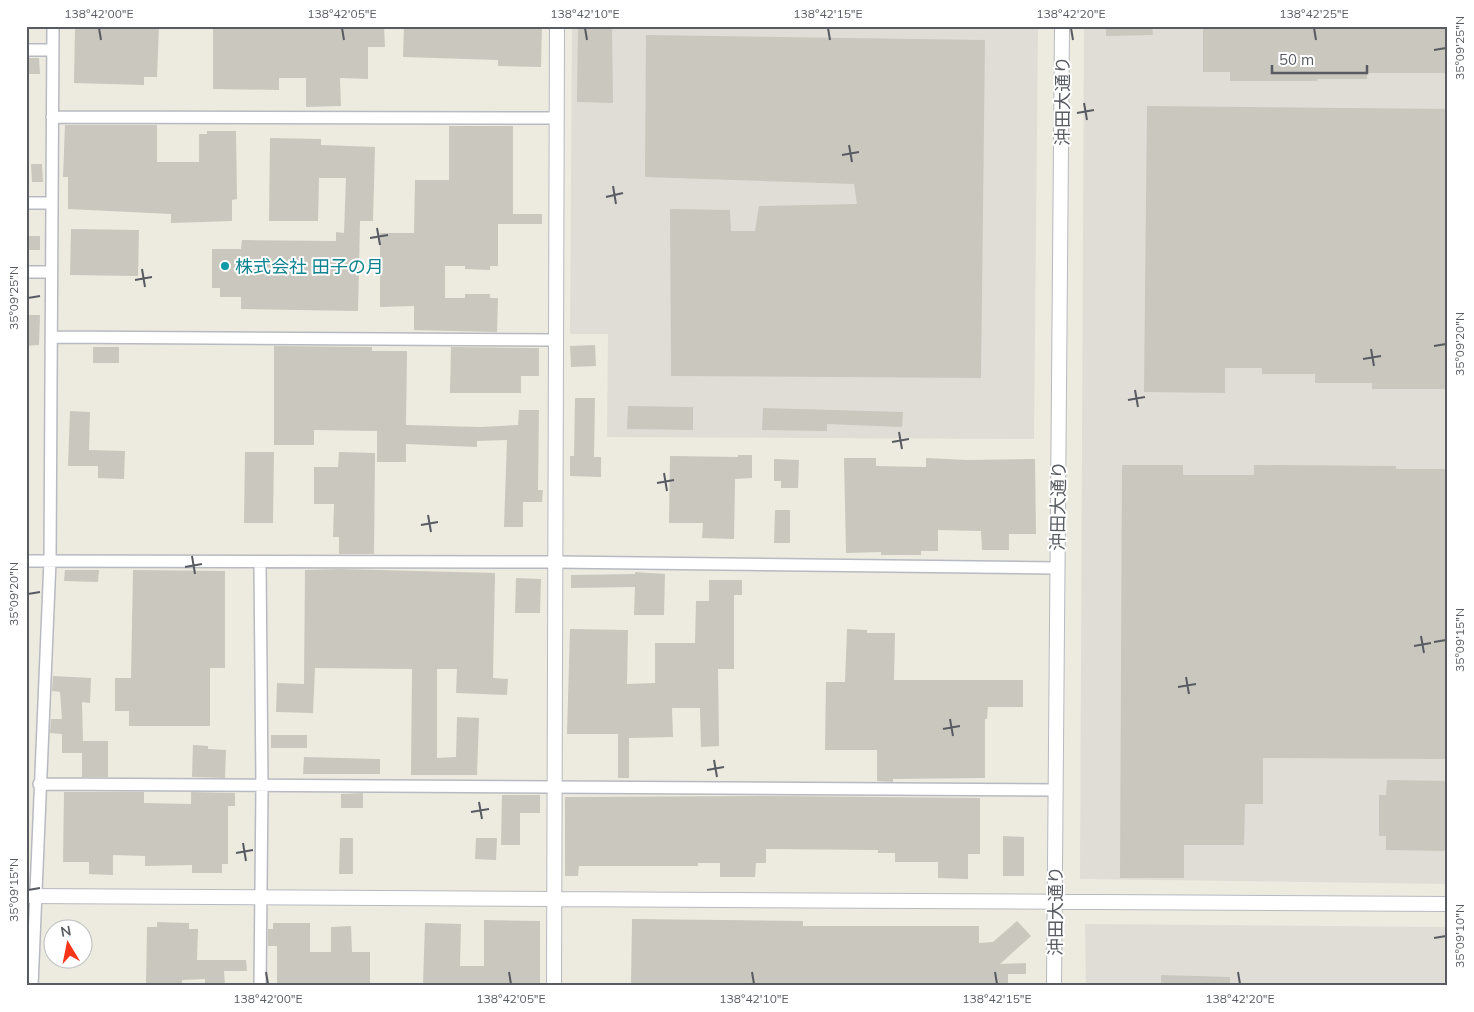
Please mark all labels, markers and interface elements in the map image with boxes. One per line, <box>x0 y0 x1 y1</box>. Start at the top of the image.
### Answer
text: 138°42'00"E <box>64 6 134 21</box>
text: 138°42'05"E <box>307 6 377 21</box>
text: 138°42'10"E <box>550 6 620 21</box>
text: 138°42'15"E <box>793 6 863 21</box>
text: 138°42'20"E <box>1036 6 1106 21</box>
text: 138°42'25"E <box>1279 6 1349 21</box>
text: 35°09'25"N <box>1452 16 1467 80</box>
scale bar <box>1272 42 1366 74</box>
text: 50 m <box>1279 50 1314 69</box>
street label: 沖田大通り <box>1051 56 1074 146</box>
place label: 株式会社 田子の月 <box>235 255 384 278</box>
marker: 株式会社 田子の月 <box>219 260 231 272</box>
text: 35°09'25"N <box>6 266 21 330</box>
text: 35°09'20"N <box>1452 312 1467 376</box>
street label: 沖田大通り <box>1046 461 1070 551</box>
text: 35°09'20"N <box>6 562 21 626</box>
text: 35°09'15"N <box>1452 608 1467 672</box>
text: 35°09'15"N <box>6 858 21 922</box>
street label: 沖田大通り <box>1044 866 1067 956</box>
text: 35°09'10"N <box>1452 904 1467 968</box>
north arrow <box>42 920 92 970</box>
text: N <box>59 921 73 941</box>
text: 138°42'00"E <box>233 991 303 1006</box>
text: 138°42'05"E <box>476 991 546 1006</box>
text: 138°42'10"E <box>719 991 789 1006</box>
text: 138°42'15"E <box>962 991 1032 1006</box>
text: 138°42'20"E <box>1205 991 1275 1006</box>

